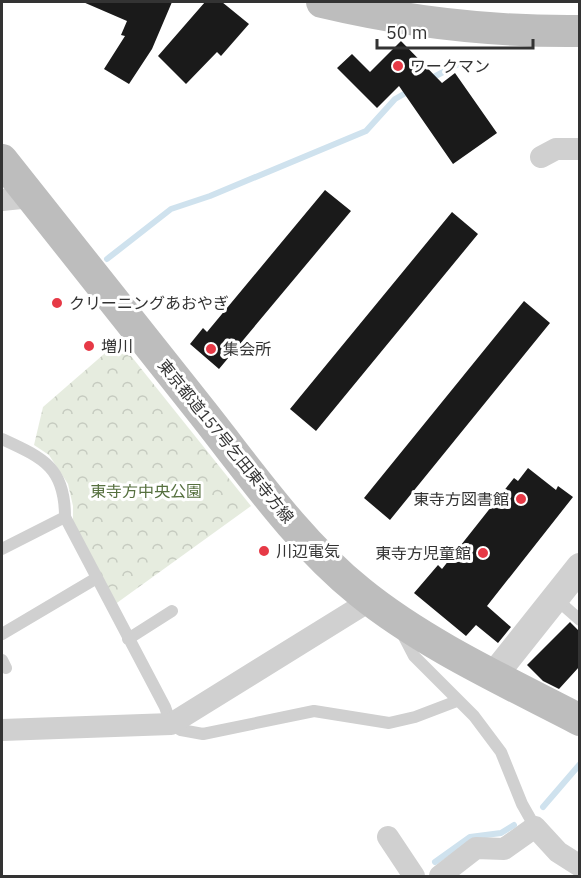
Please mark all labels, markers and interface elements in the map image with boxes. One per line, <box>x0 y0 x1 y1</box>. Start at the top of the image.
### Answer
scale bar <box>377 12 533 50</box>
text: 50 m <box>386 21 428 44</box>
place label: ワークマン <box>410 56 490 76</box>
marker: ワークマン <box>391 59 405 73</box>
place label: クリーニングあおやぎ <box>69 293 229 313</box>
marker: クリーニングあおやぎ <box>50 296 64 310</box>
place label: 増川 <box>101 336 133 356</box>
marker: 増川 <box>82 339 96 353</box>
place label: 集会所 <box>223 339 271 359</box>
marker: 集会所 <box>204 342 218 356</box>
street label: 東京都道157号乞田東寺方線 <box>154 355 298 527</box>
park label: 東寺方中央公園 <box>90 481 202 501</box>
place label: 東寺方図書館 <box>413 489 509 509</box>
marker: 東寺方図書館 <box>514 492 528 506</box>
place label: 川辺電気 <box>276 541 340 561</box>
place label: 東寺方児童館 <box>375 543 471 563</box>
marker: 川辺電気 <box>257 544 271 558</box>
marker: 東寺方児童館 <box>476 546 490 560</box>

